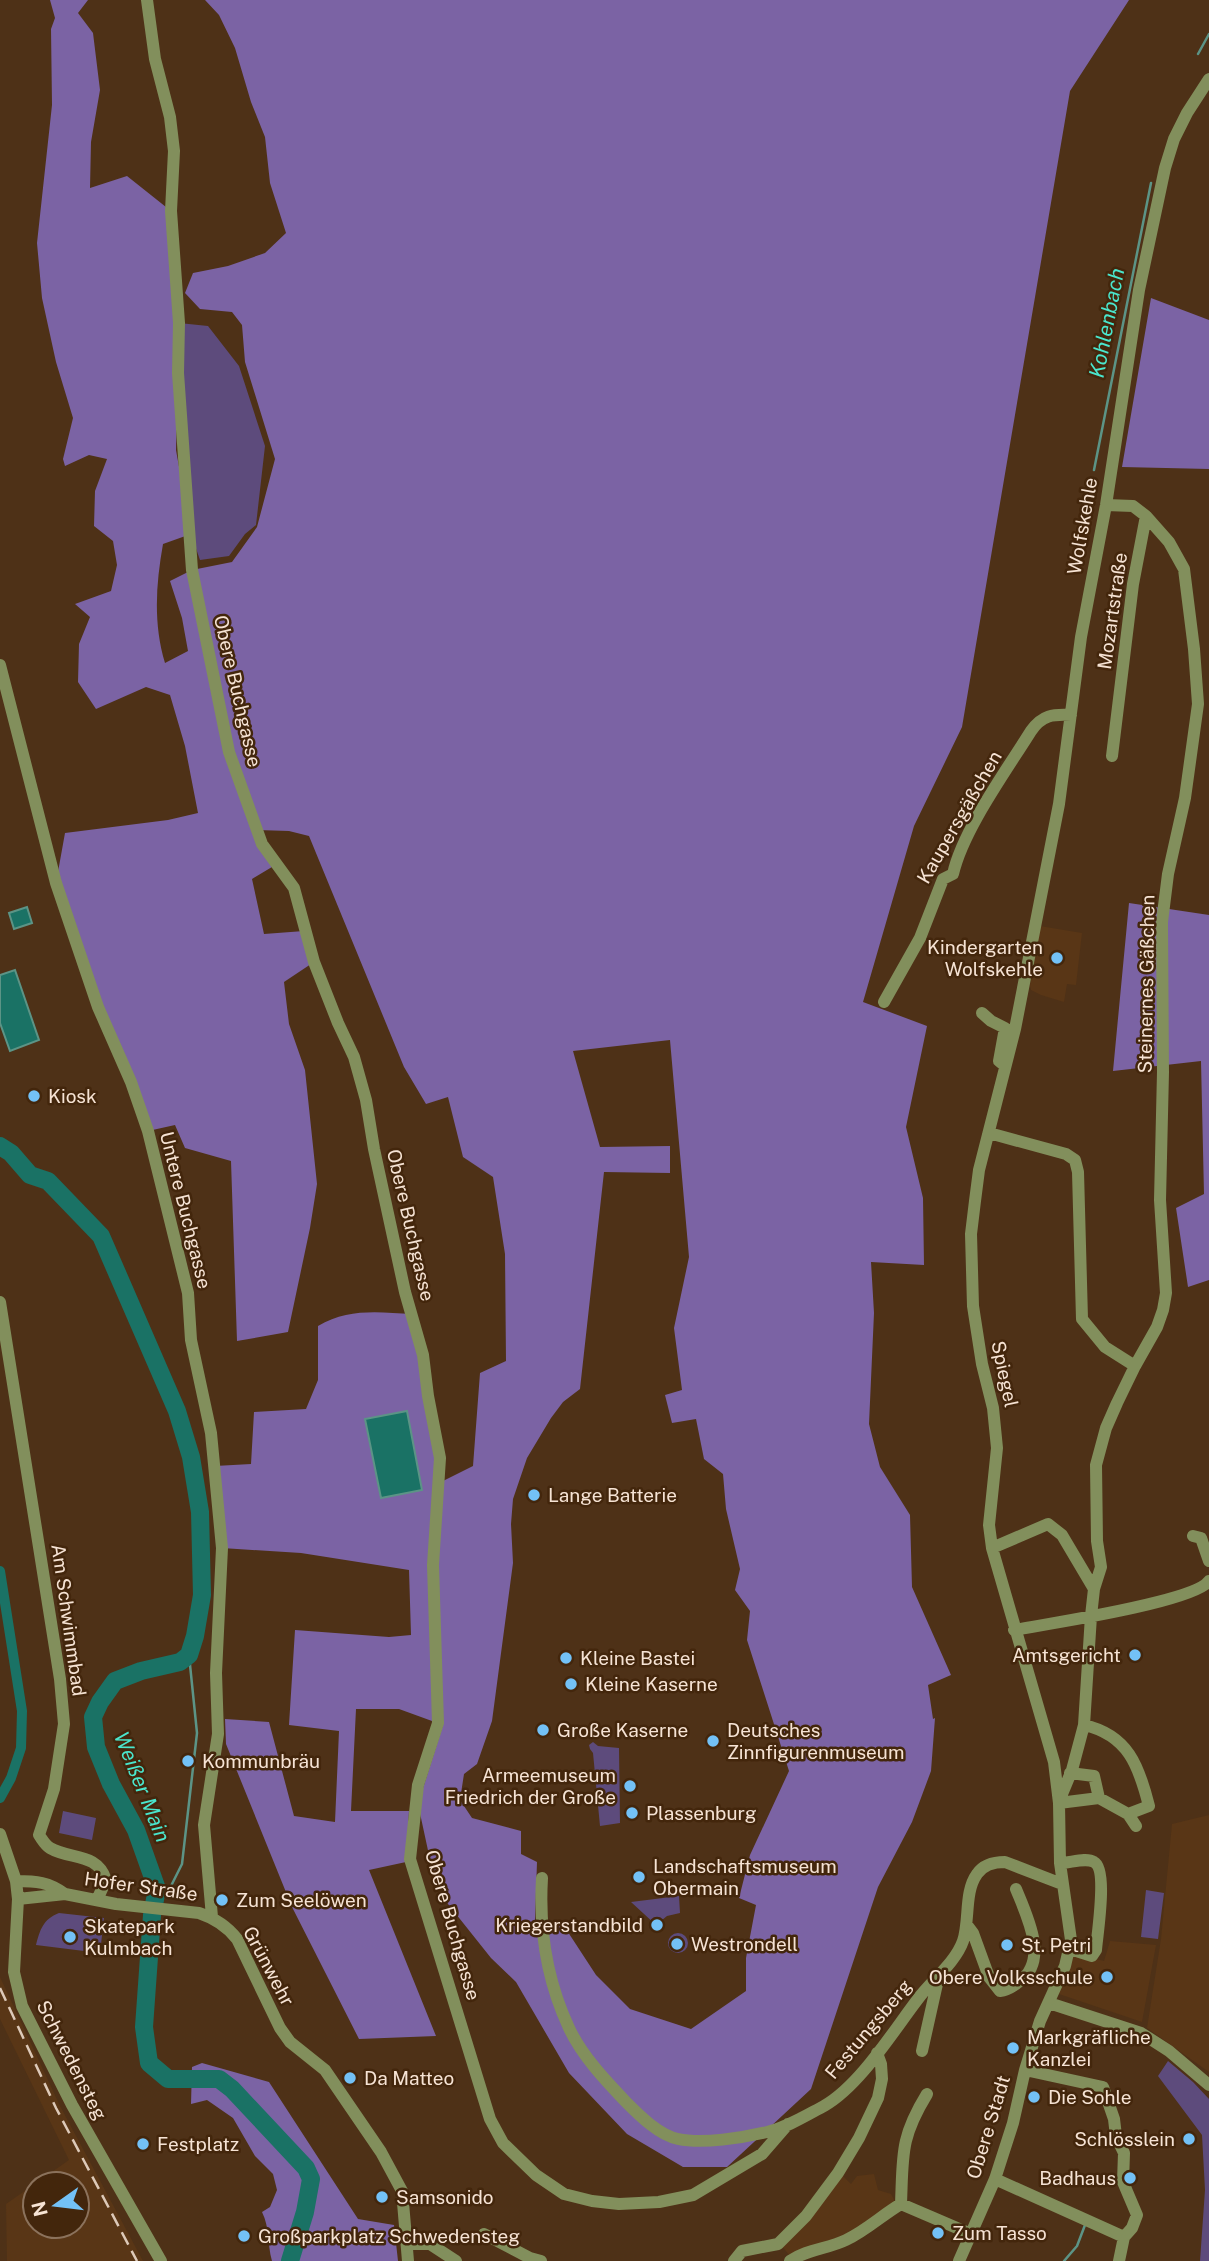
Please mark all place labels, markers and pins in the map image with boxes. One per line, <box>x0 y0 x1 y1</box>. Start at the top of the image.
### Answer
place label: Kindergarten Wolfskehle <box>927 936 1043 980</box>
marker: Kindergarten Wolfskehle <box>1049 950 1065 966</box>
place label: Kiosk <box>48 1085 97 1107</box>
marker: Kiosk <box>26 1088 42 1104</box>
place label: Lange Batterie <box>548 1484 677 1506</box>
marker: Lange Batterie <box>526 1487 542 1503</box>
place label: Amtsgericht <box>1012 1644 1121 1666</box>
place label: Kleine Bastei <box>580 1647 695 1669</box>
marker: Amtsgericht <box>1127 1647 1143 1663</box>
marker: Kleine Bastei <box>558 1650 574 1666</box>
place label: Kleine Kaserne <box>585 1673 718 1695</box>
marker: Kleine Kaserne <box>563 1676 579 1692</box>
place label: Große Kaserne <box>557 1719 688 1741</box>
place label: Deutsches Zinnfigurenmuseum <box>727 1719 904 1763</box>
marker: Große Kaserne <box>535 1722 551 1738</box>
marker: Deutsches Zinnfigurenmuseum <box>705 1733 721 1749</box>
place label: Kommunbräu <box>202 1750 320 1772</box>
marker: Kommunbräu <box>180 1753 196 1769</box>
place label: Armeemuseum Friedrich der Große <box>445 1764 616 1808</box>
marker: Armeemuseum Friedrich der Große <box>622 1778 638 1794</box>
place label: Plassenburg <box>646 1802 757 1824</box>
marker: Plassenburg <box>624 1805 640 1821</box>
place label: Landschaftsmuseum Obermain <box>653 1855 837 1899</box>
marker: Landschaftsmuseum Obermain <box>631 1869 647 1885</box>
place label: Zum Seelöwen <box>236 1889 367 1911</box>
marker: Zum Seelöwen <box>214 1892 230 1908</box>
place label: Kriegerstandbild <box>495 1914 643 1936</box>
place label: Skatepark Kulmbach <box>84 1915 175 1959</box>
marker: Kriegerstandbild <box>649 1917 665 1933</box>
marker: Skatepark Kulmbach <box>62 1929 78 1945</box>
place label: Westrondell <box>691 1933 798 1955</box>
place label: St. Petri <box>1021 1934 1091 1956</box>
marker: Westrondell <box>669 1936 685 1952</box>
marker: St. Petri <box>999 1937 1015 1953</box>
place label: Obere Volksschule <box>929 1966 1093 1988</box>
marker: Obere Volksschule <box>1099 1969 1115 1985</box>
place label: Markgräfliche Kanzlei <box>1027 2026 1151 2070</box>
marker: Markgräfliche Kanzlei <box>1005 2040 1021 2056</box>
place label: Da Matteo <box>364 2067 454 2089</box>
marker: Da Matteo <box>342 2070 358 2086</box>
place label: Die Sohle <box>1048 2086 1132 2108</box>
marker: Die Sohle <box>1026 2089 1042 2105</box>
place label: Schlösslein <box>1074 2128 1175 2150</box>
marker: Schlösslein <box>1181 2131 1197 2147</box>
place label: Festplatz <box>157 2133 239 2155</box>
marker: Festplatz <box>135 2136 151 2152</box>
place label: Badhaus <box>1039 2167 1116 2189</box>
marker: Badhaus <box>1122 2170 1138 2186</box>
place label: Samsonido <box>396 2186 494 2208</box>
marker: Samsonido <box>374 2189 390 2205</box>
place label: Zum Tasso <box>952 2222 1047 2244</box>
place label: Großparkplatz Schwedensteg <box>258 2225 520 2247</box>
marker: Zum Tasso <box>930 2225 946 2241</box>
marker: Großparkplatz Schwedensteg <box>236 2228 252 2244</box>

